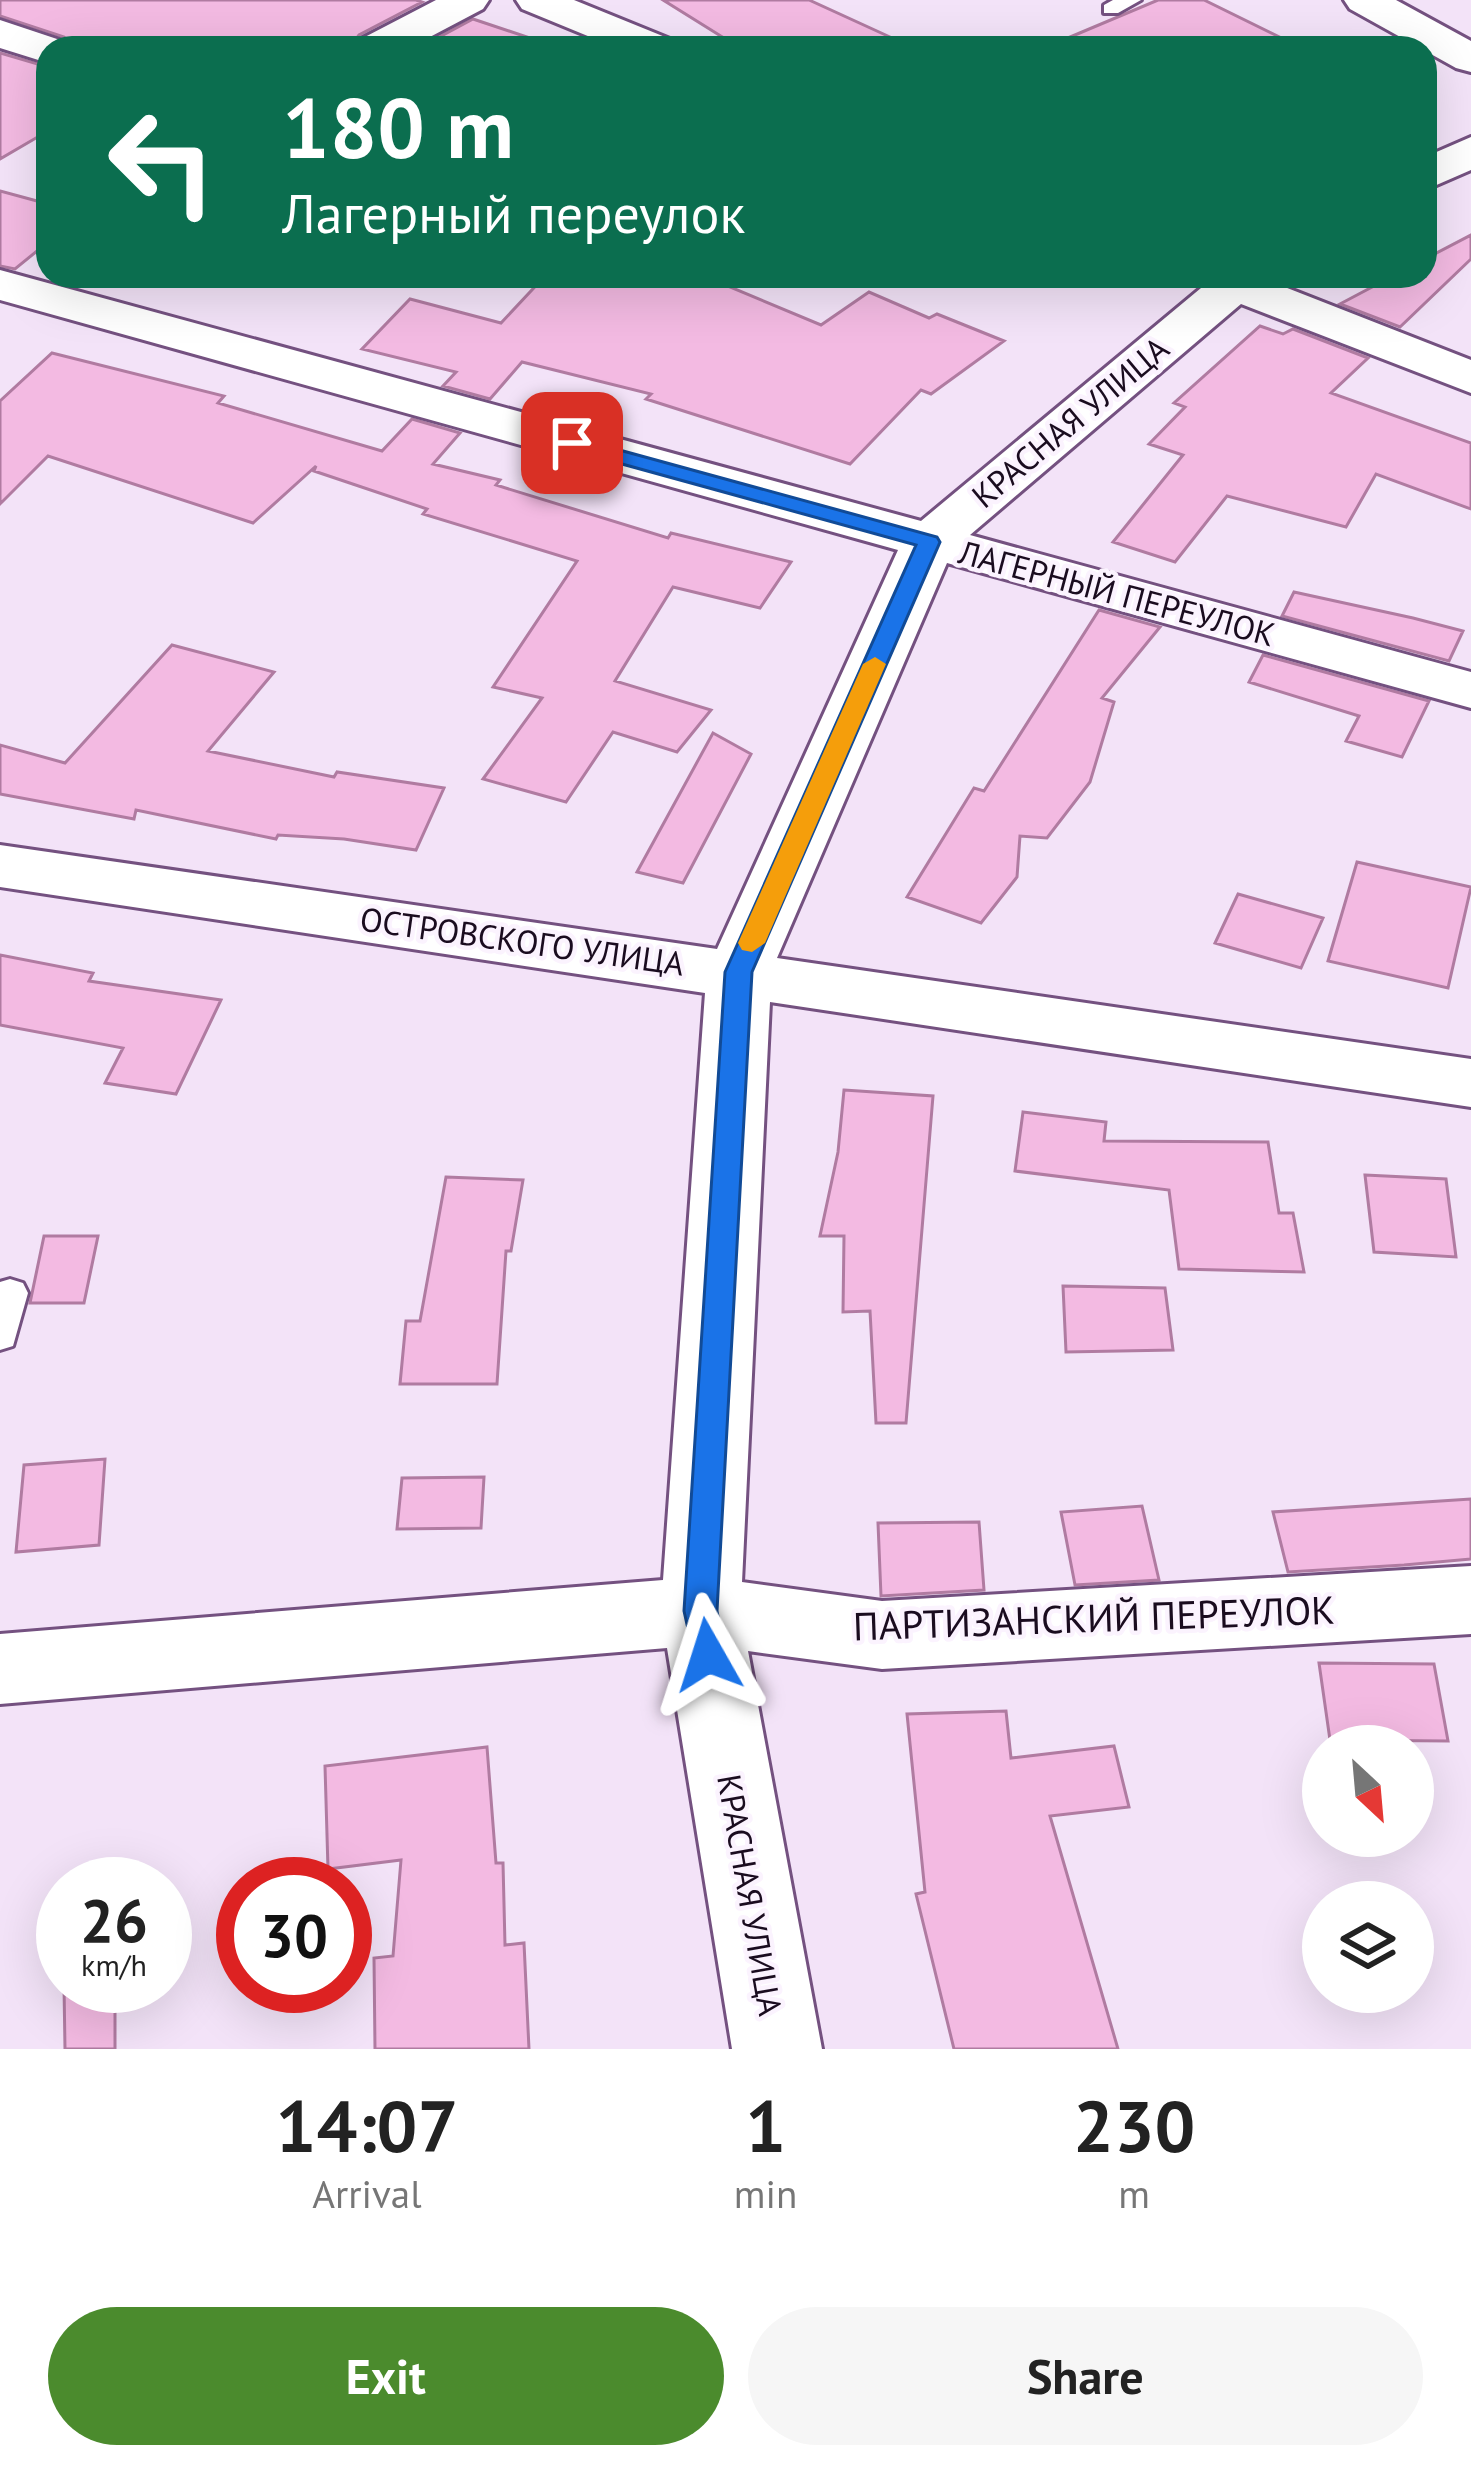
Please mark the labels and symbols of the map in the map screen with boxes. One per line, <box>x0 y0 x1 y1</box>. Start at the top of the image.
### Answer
street label: КРАСНАЯ УЛИЦА <box>962 326 1178 517</box>
pin <box>521 392 623 494</box>
street label: ЛАГЕРНЫЙ ПЕРЕУЛОК <box>953 529 1280 655</box>
street label: ОСТРОВСКОГО УЛИЦА <box>357 896 687 985</box>
street label: ПАРТИЗАНСКИЙ ПЕРЕУЛОК <box>852 1584 1336 1651</box>
position arrow <box>645 1592 771 1718</box>
north arrow <box>1302 1725 1434 1857</box>
street label: КРАСНАЯ УЛИЦА <box>708 1771 793 2020</box>
speed limit sign: 30 <box>216 1857 372 2013</box>

